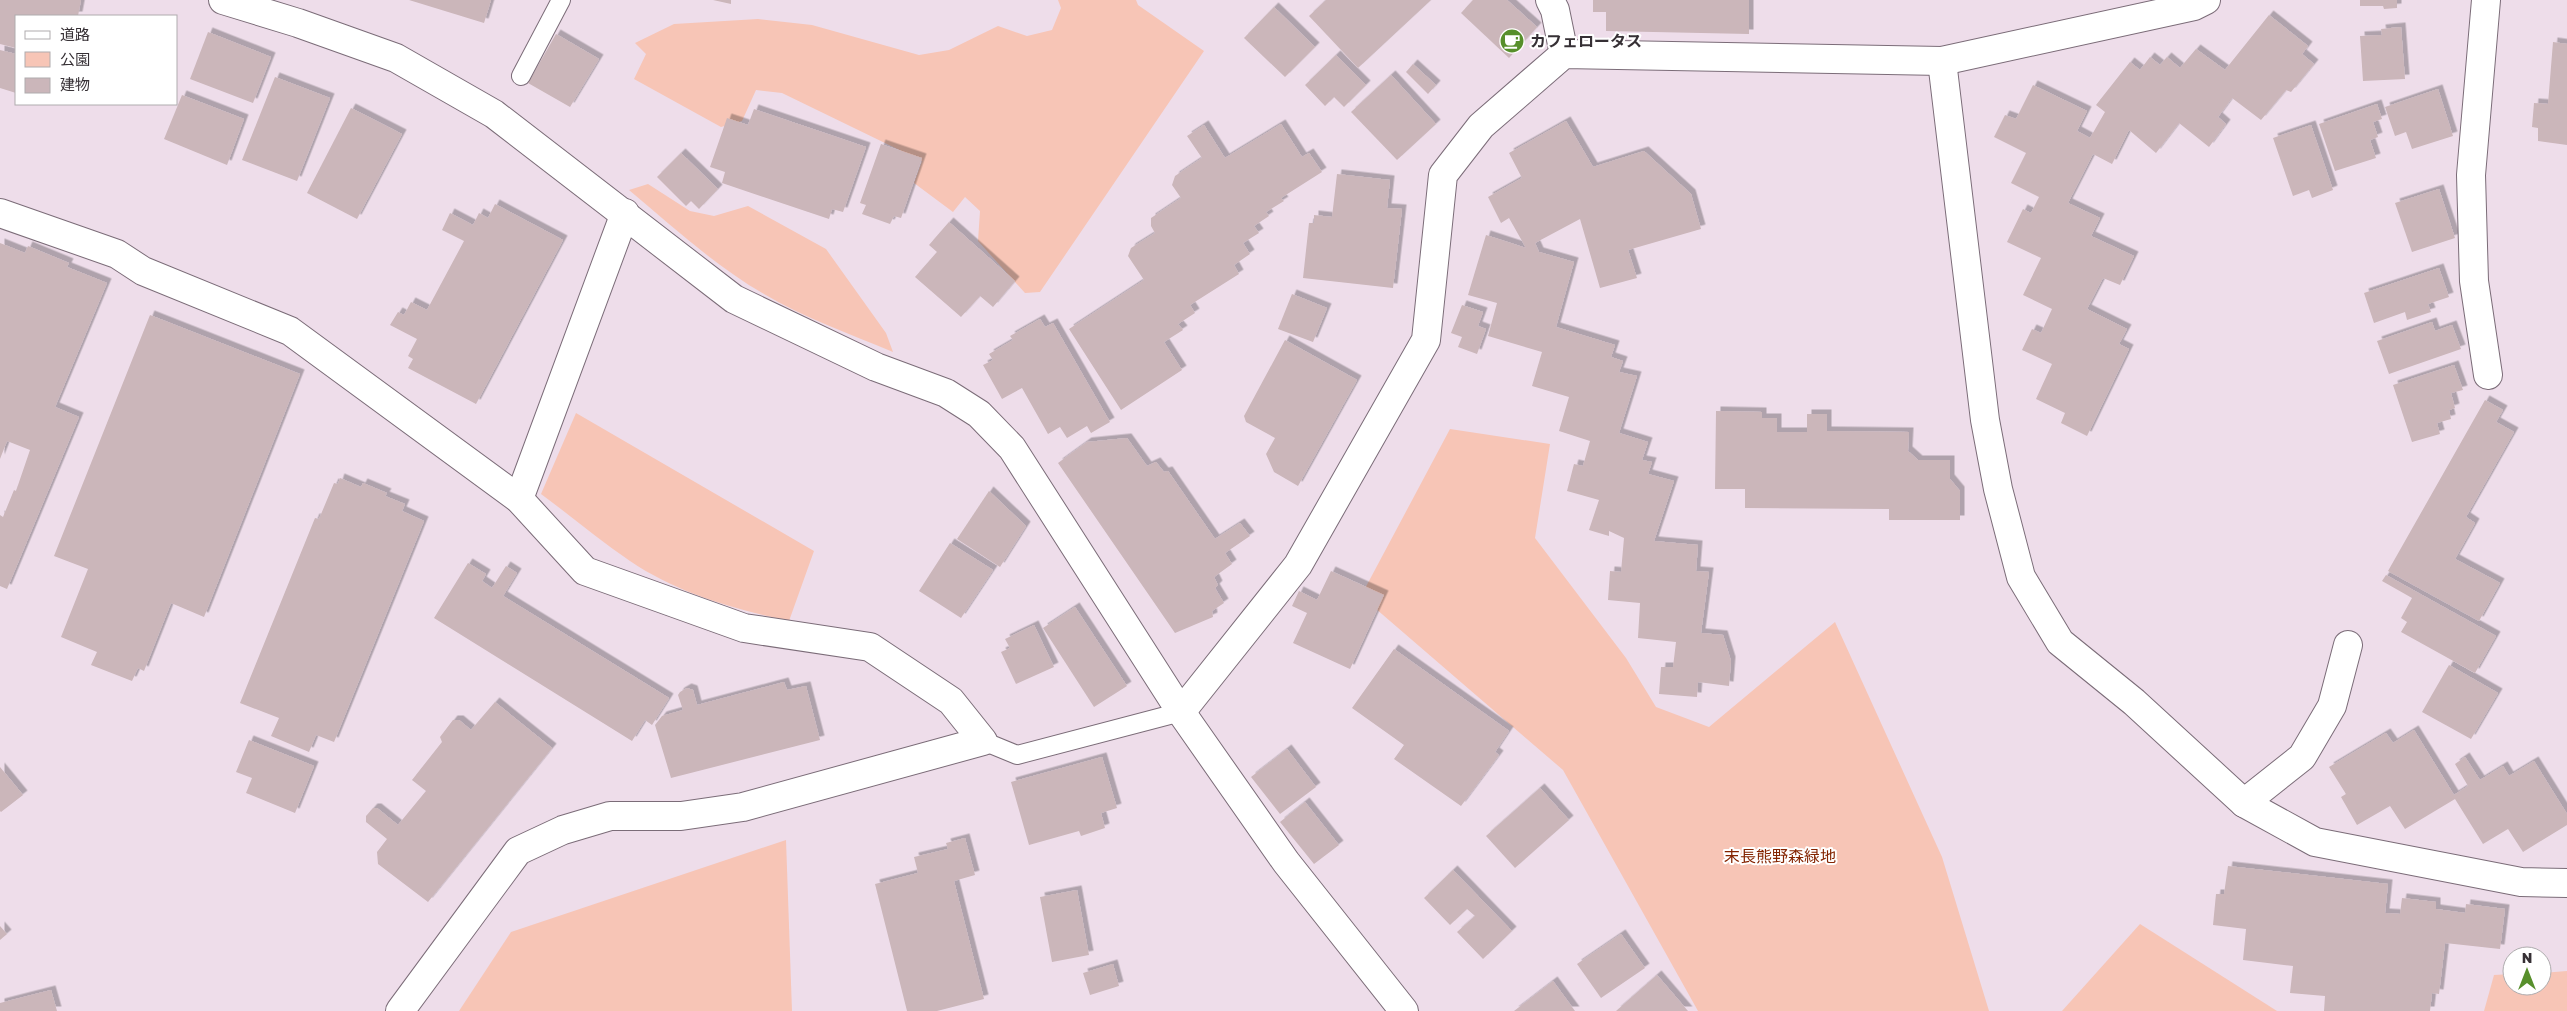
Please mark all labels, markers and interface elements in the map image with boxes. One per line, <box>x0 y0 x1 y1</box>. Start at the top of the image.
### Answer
legend <box>15 15 178 105</box>
text: 道路 <box>60 25 90 43</box>
cafe icon: カフェロータス <box>1499 28 1525 54</box>
place label: カフェロータス <box>1530 31 1642 51</box>
text: 公園 <box>60 50 90 68</box>
text: 建物 <box>60 75 90 93</box>
park label: 末長熊野森緑地 <box>1724 846 1836 866</box>
north arrow <box>2502 946 2552 996</box>
text: N <box>2522 949 2532 966</box>

